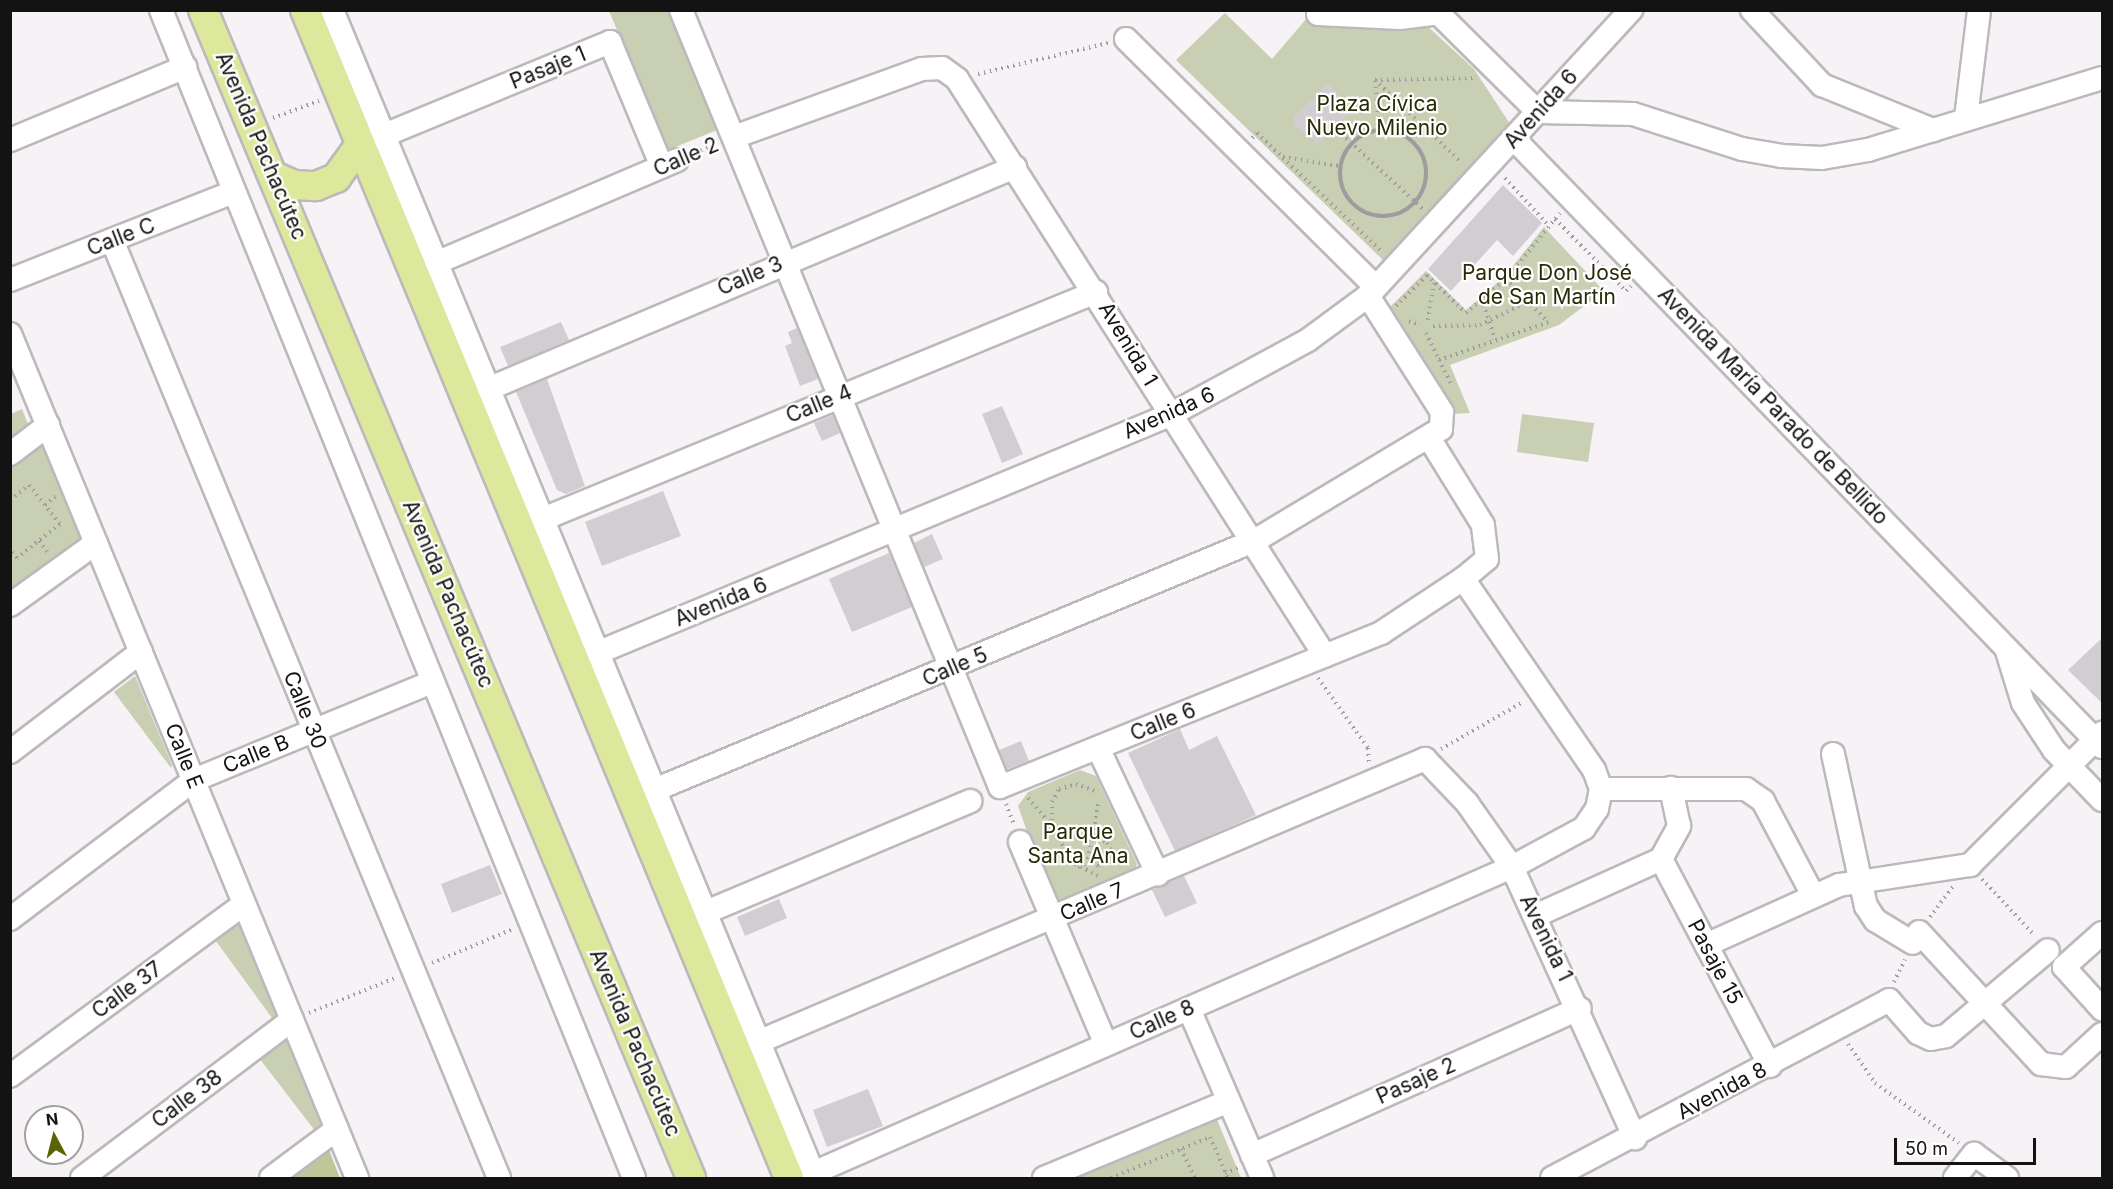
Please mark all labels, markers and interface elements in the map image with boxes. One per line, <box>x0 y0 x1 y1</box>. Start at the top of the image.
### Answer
street label: Pasaje 1 <box>506 41 590 95</box>
street label: Avenida Pachacútec <box>210 48 312 244</box>
street label: Avenida 6 <box>1499 64 1583 154</box>
park label: Plaza Cívica Nuevo Milenio <box>1306 91 1448 141</box>
street label: Calle 2 <box>650 132 722 182</box>
street label: Calle C <box>83 213 159 261</box>
street label: Calle 3 <box>714 251 786 301</box>
park label: Parque Don José de San Martín <box>1462 260 1632 310</box>
street label: Avenida María Parado de Bellido <box>1653 282 1893 530</box>
street label: Avenida 1 <box>1093 298 1163 390</box>
street label: Calle 4 <box>782 379 856 429</box>
street label: Avenida 6 <box>1119 382 1219 444</box>
street label: Avenida Pachacútec <box>397 496 499 692</box>
street label: Avenida 6 <box>671 572 771 632</box>
street label: Calle 5 <box>919 642 991 692</box>
street label: Calle 30 <box>278 667 332 753</box>
street label: Calle 6 <box>1127 697 1199 747</box>
street label: Calle E <box>160 720 208 792</box>
street label: Calle B <box>219 729 293 779</box>
park label: Parque Santa Ana <box>1027 819 1129 869</box>
street label: Calle 7 <box>1056 877 1128 927</box>
street label: Avenida 1 <box>1514 891 1578 985</box>
street label: Pasaje 15 <box>1682 915 1748 1009</box>
street label: Avenida Pachacútec <box>584 945 686 1141</box>
street label: Calle 37 <box>87 956 167 1024</box>
street label: Calle 8 <box>1126 995 1198 1045</box>
street label: Pasaje 2 <box>1372 1052 1460 1110</box>
street label: Avenida 8 <box>1673 1057 1771 1125</box>
street label: Calle 38 <box>147 1064 227 1134</box>
north arrow <box>24 1105 84 1165</box>
text: N <box>45 1108 59 1130</box>
scale bar <box>1897 1126 2040 1164</box>
text: 50 m <box>1905 1138 1948 1159</box>

